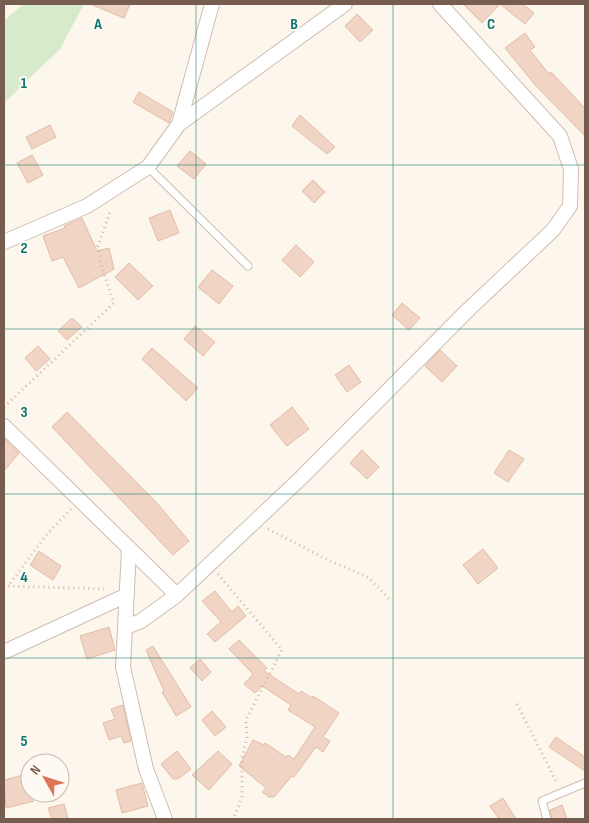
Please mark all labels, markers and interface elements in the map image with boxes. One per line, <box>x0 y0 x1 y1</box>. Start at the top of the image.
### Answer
text: A <box>93 15 102 34</box>
text: B <box>290 15 298 34</box>
text: C <box>487 15 495 34</box>
text: 1 <box>21 74 28 93</box>
text: 2 <box>20 239 28 258</box>
text: 3 <box>20 403 28 422</box>
text: 4 <box>20 568 28 587</box>
text: 5 <box>20 732 28 751</box>
north arrow <box>20 753 70 803</box>
text: N <box>26 762 44 778</box>

